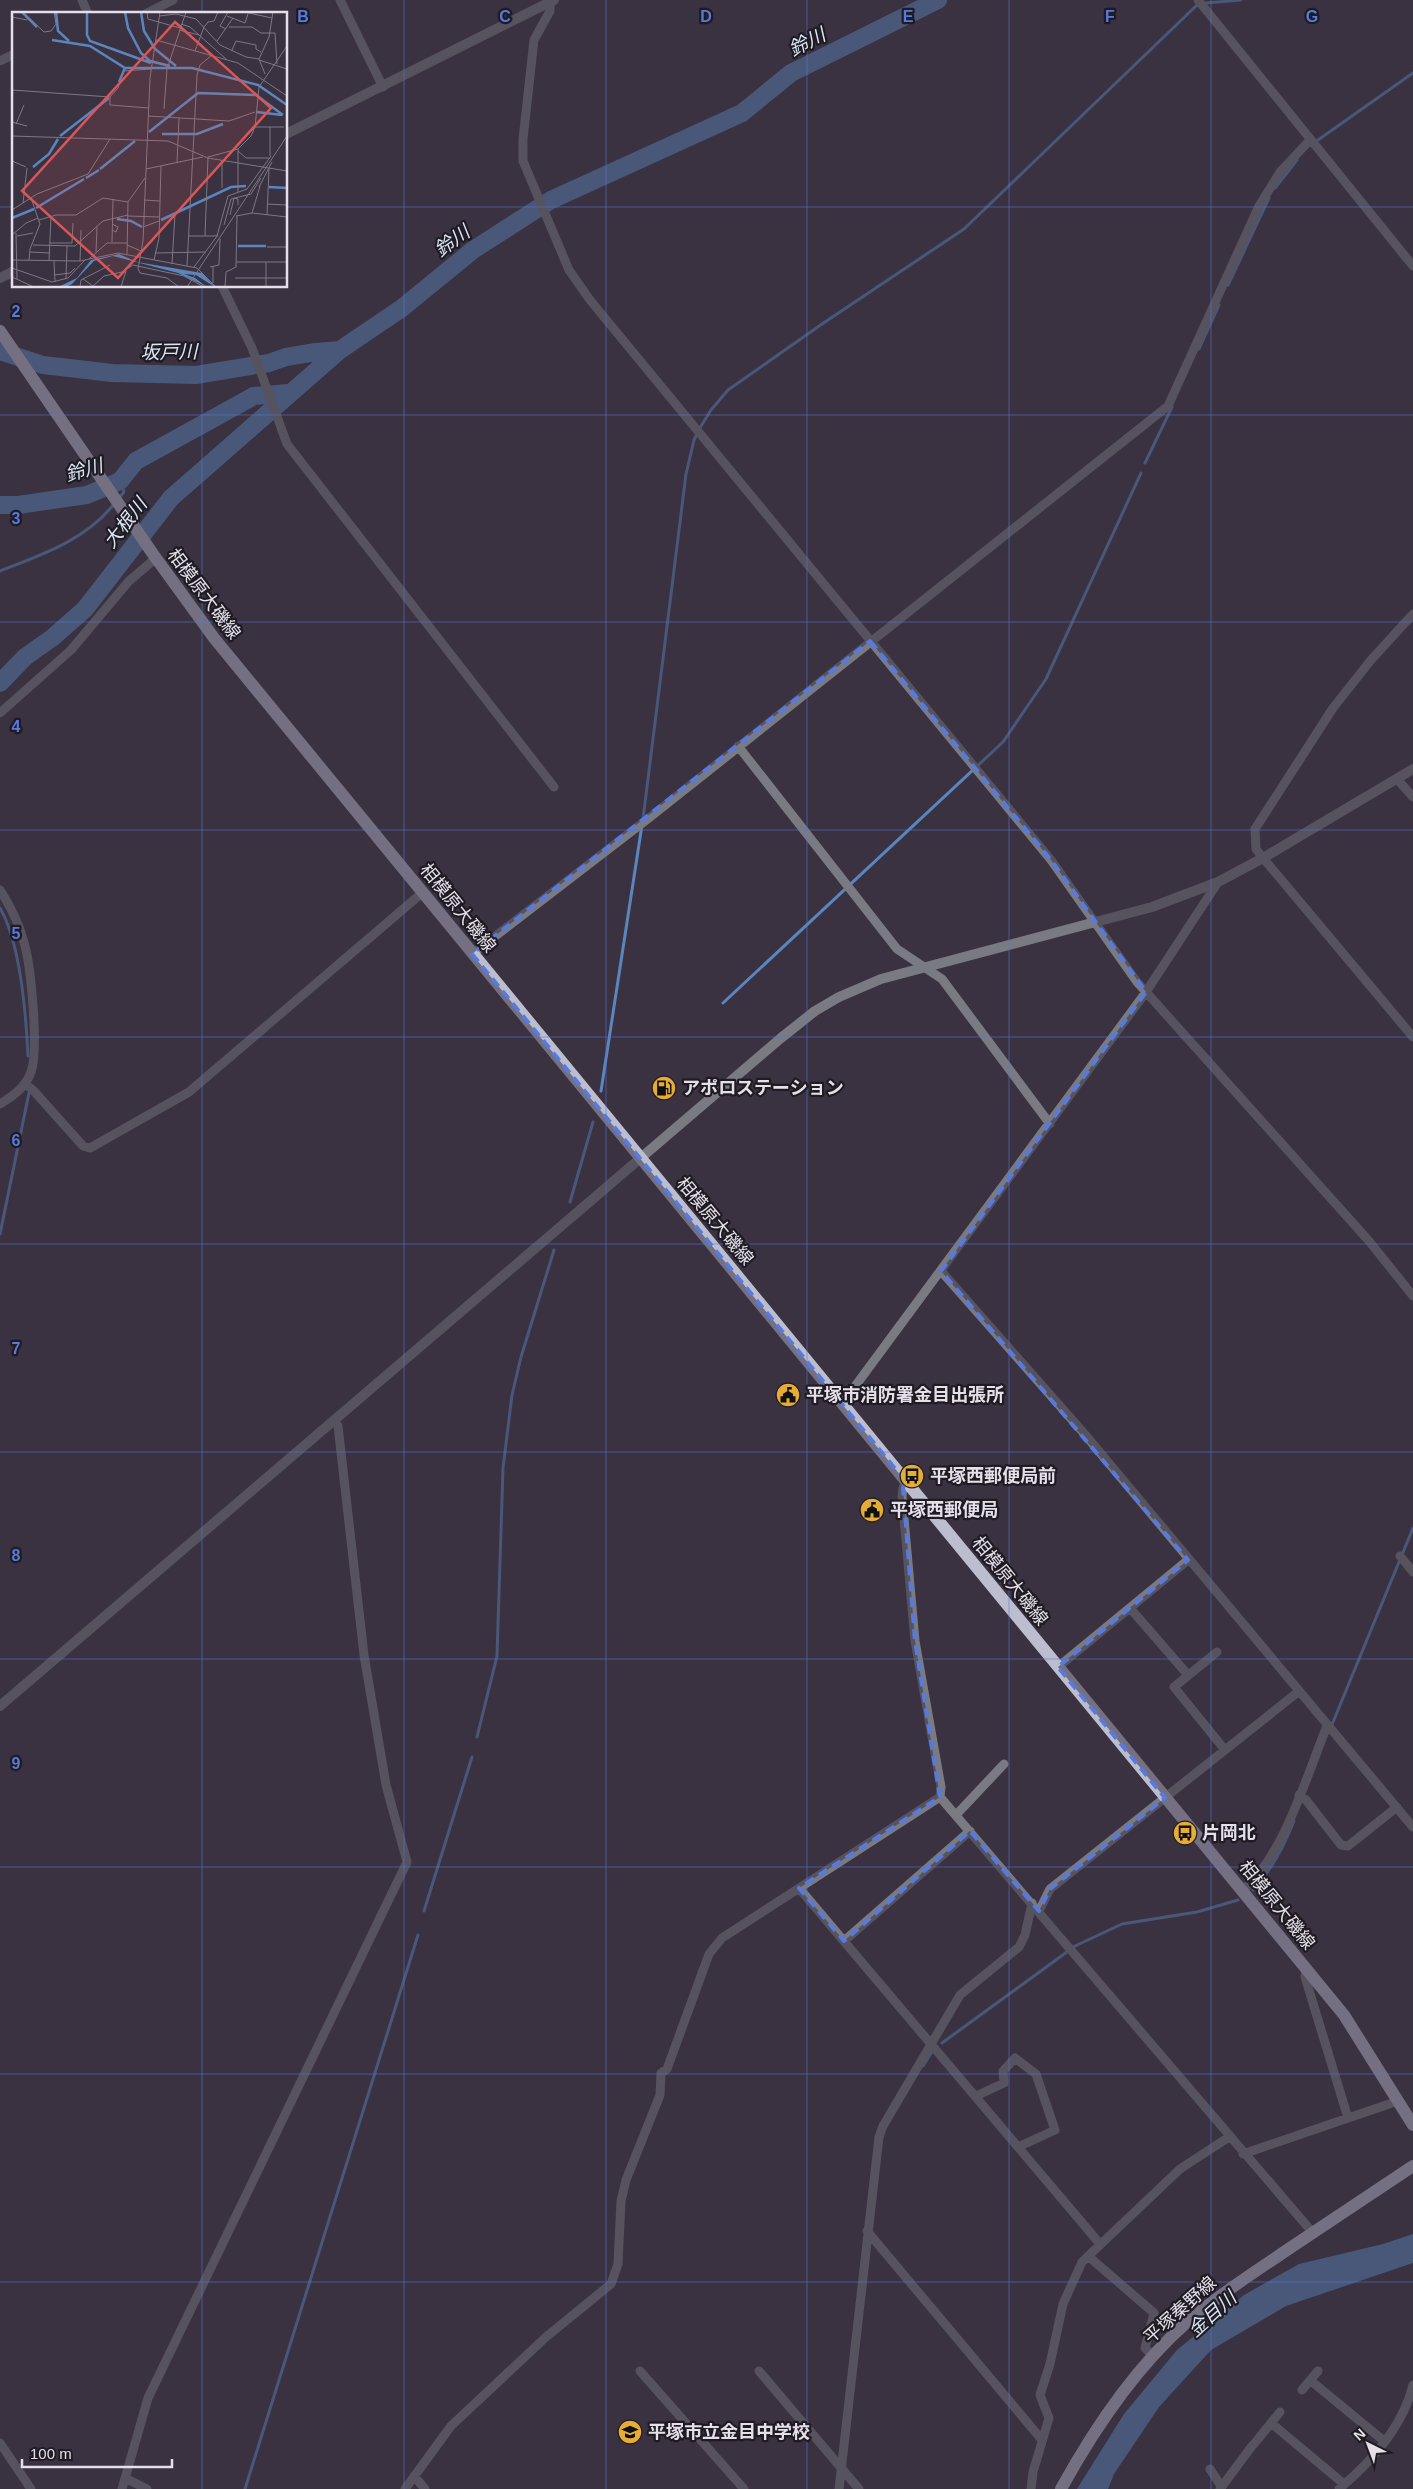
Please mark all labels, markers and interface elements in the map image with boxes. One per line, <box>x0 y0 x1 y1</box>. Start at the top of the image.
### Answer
text: B <box>297 8 309 25</box>
text: C <box>499 8 511 25</box>
text: D <box>700 8 712 25</box>
text: E <box>903 8 914 25</box>
text: F <box>1105 8 1115 25</box>
text: G <box>1306 8 1318 25</box>
inset map <box>12 12 288 288</box>
water label: 鈴川 <box>785 23 830 60</box>
water label: 鈴川 <box>430 220 475 261</box>
text: 2 <box>12 303 21 320</box>
water label: 坂戸川 <box>140 341 200 363</box>
water label: 鈴川 <box>63 454 107 485</box>
water label: 大根川 <box>99 493 152 552</box>
text: 3 <box>12 510 21 527</box>
street label: 相模原大磯線 <box>164 545 244 643</box>
text: 4 <box>12 718 21 735</box>
street label: 相模原大磯線 <box>416 860 500 956</box>
text: 5 <box>12 925 21 942</box>
fuel station icon: アポロステーション <box>651 1075 677 1101</box>
place label: アポロステーション <box>682 1078 844 1098</box>
text: 6 <box>12 1132 21 1149</box>
street label: 相模原大磯線 <box>673 1173 757 1269</box>
text: 7 <box>12 1340 21 1357</box>
public building icon: 平塚市消防署金目出張所 <box>775 1382 801 1408</box>
place label: 平塚市消防署金目出張所 <box>806 1385 1004 1405</box>
bus stop icon: 平塚西郵便局前 <box>899 1463 925 1489</box>
place label: 平塚西郵便局前 <box>930 1466 1056 1486</box>
public building icon: 平塚西郵便局 <box>859 1497 885 1523</box>
place label: 平塚西郵便局 <box>890 1500 998 1520</box>
street label: 相模原大磯線 <box>968 1533 1052 1629</box>
text: 8 <box>12 1547 21 1564</box>
text: 9 <box>12 1755 21 1772</box>
bus stop icon: 片岡北 <box>1172 1820 1198 1846</box>
place label: 片岡北 <box>1202 1823 1256 1843</box>
street label: 相模原大磯線 <box>1235 1857 1319 1953</box>
street label: 平塚秦野線 <box>1140 2272 1220 2348</box>
water label: 金目川 <box>1184 2286 1242 2341</box>
school or university icon: 平塚市立金目中学校 <box>617 2419 643 2445</box>
north arrow <box>1343 2419 1393 2469</box>
place label: 平塚市立金目中学校 <box>648 2422 810 2442</box>
text: N <box>1350 2425 1368 2444</box>
scale bar <box>22 2436 172 2468</box>
text: 100 m <box>30 2445 72 2462</box>

